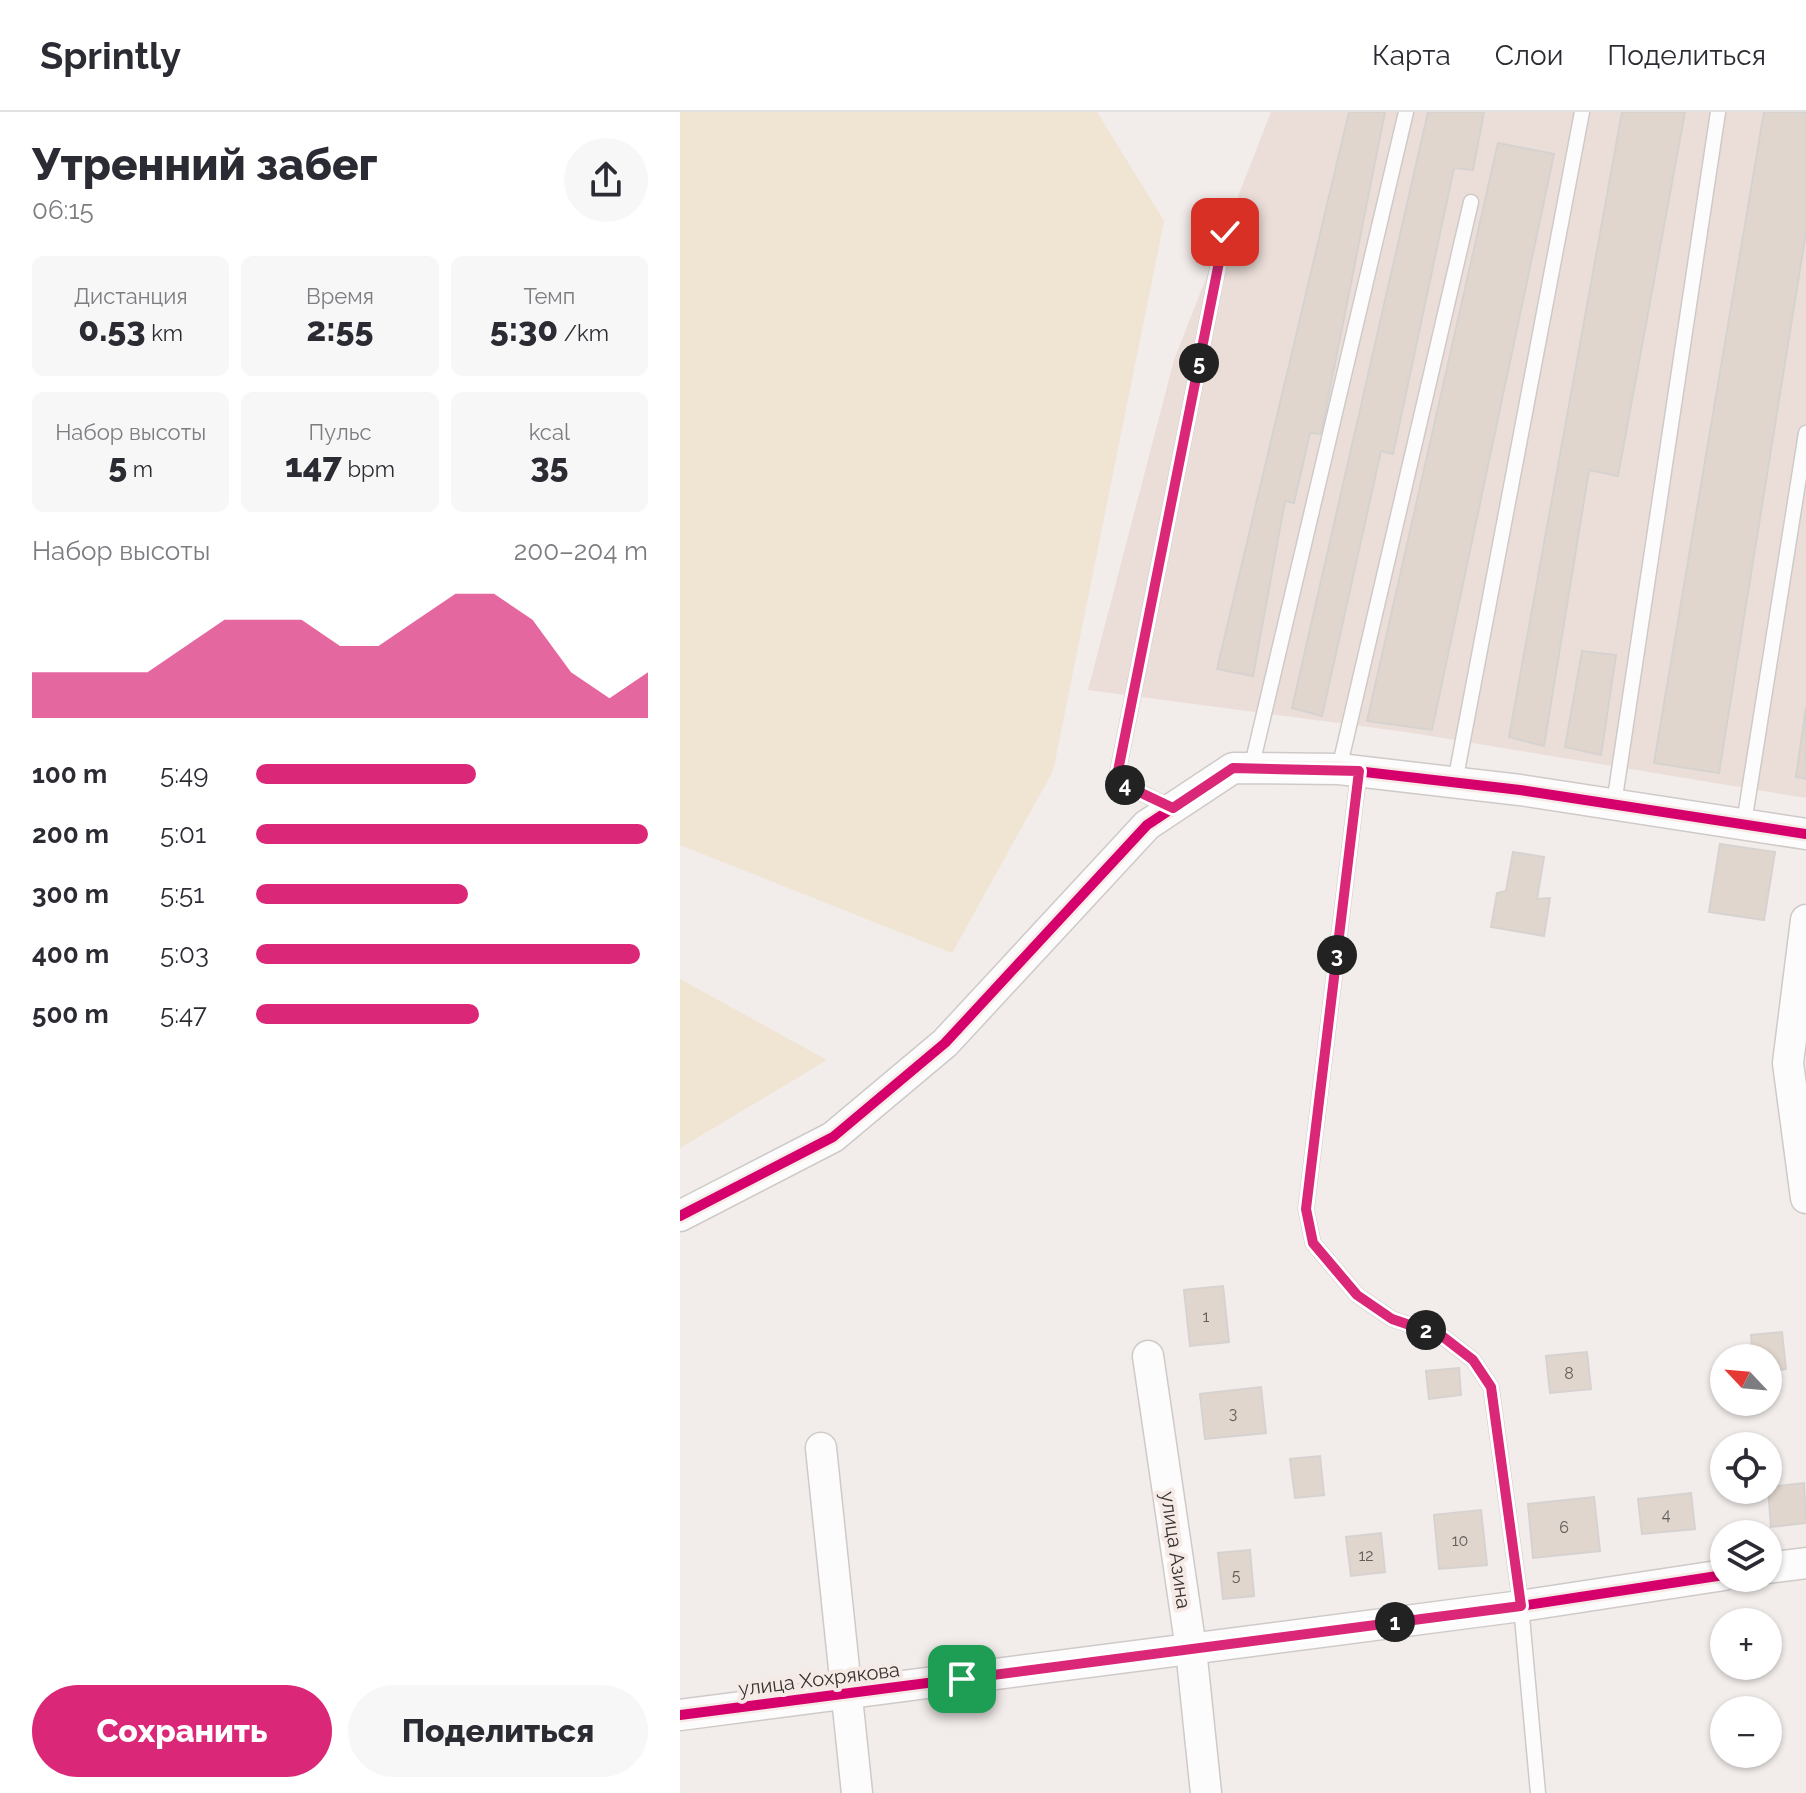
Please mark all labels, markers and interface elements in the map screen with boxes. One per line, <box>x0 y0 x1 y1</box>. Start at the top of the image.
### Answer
text: Sprintly <box>40 33 181 78</box>
text: Карта <box>1372 39 1451 72</box>
text: Слои <box>1495 39 1563 72</box>
text: Поделиться <box>1607 39 1766 72</box>
button: share <box>564 138 648 222</box>
text: Утренний забег <box>32 139 378 190</box>
text: 06:15 <box>32 195 94 225</box>
pin <box>1191 198 1259 266</box>
icon: check <box>1203 210 1247 254</box>
text: Дистанция <box>74 283 188 309</box>
text: Время <box>306 283 374 309</box>
text: Темп <box>523 283 575 309</box>
text: 0.53 <box>78 309 146 349</box>
text: 2:55 <box>307 309 373 349</box>
text: 5:30 <box>490 309 558 349</box>
text: km <box>146 320 183 346</box>
text: /km <box>558 320 609 346</box>
pin: 5 <box>1179 343 1219 383</box>
text: 5 <box>1193 350 1205 376</box>
text: Набор высоты <box>55 419 206 445</box>
text: Пульс <box>309 419 371 445</box>
text: kcal <box>529 419 570 445</box>
text: 5 <box>108 445 127 485</box>
text: 147 <box>285 445 342 485</box>
text: 35 <box>530 445 568 485</box>
text: m <box>127 456 153 482</box>
text: bpm <box>342 456 395 482</box>
text: Набор высоты <box>32 536 210 566</box>
text: 200–204 m <box>514 536 648 566</box>
text: 100 m <box>32 759 107 789</box>
text: 5:49 <box>160 759 209 789</box>
pin: 4 <box>1105 765 1145 805</box>
text: 4 <box>1119 772 1131 798</box>
text: 200 m <box>32 819 109 849</box>
text: 5:01 <box>160 819 206 849</box>
text: 300 m <box>32 879 109 909</box>
text: 5:51 <box>160 879 204 909</box>
pin: 3 <box>1317 935 1357 975</box>
text: 400 m <box>32 939 109 969</box>
text: 5:03 <box>160 939 209 969</box>
text: 3 <box>1331 942 1343 968</box>
text: 500 m <box>32 999 109 1029</box>
text: 5:47 <box>160 999 207 1029</box>
house number: 1 <box>1203 1307 1210 1326</box>
pin: 2 <box>1406 1310 1446 1350</box>
text: 2 <box>1420 1317 1432 1343</box>
north arrow <box>1710 1344 1782 1416</box>
map controls <box>1710 1344 1782 1768</box>
house number: 8 <box>1564 1364 1574 1383</box>
house number: 3 <box>1229 1404 1237 1423</box>
button: locate <box>1710 1432 1782 1504</box>
street label: улица Азина <box>1156 1490 1196 1610</box>
house number: 4 <box>1662 1505 1671 1524</box>
house number: 6 <box>1559 1518 1569 1537</box>
button: layers <box>1710 1520 1782 1592</box>
house number: 10 <box>1452 1531 1468 1550</box>
house number: 12 <box>1358 1546 1374 1565</box>
house number: 5 <box>1232 1566 1241 1585</box>
pin: 1 <box>1375 1602 1415 1642</box>
button: + <box>1710 1608 1782 1680</box>
text: 1 <box>1390 1609 1400 1635</box>
pin <box>928 1645 996 1713</box>
street label: улица Хохрякова <box>737 1657 901 1701</box>
icon: arrive <box>940 1657 984 1701</box>
button: Сохранить <box>32 1685 332 1777</box>
button: Поделиться <box>348 1685 648 1777</box>
button: − <box>1710 1696 1782 1768</box>

